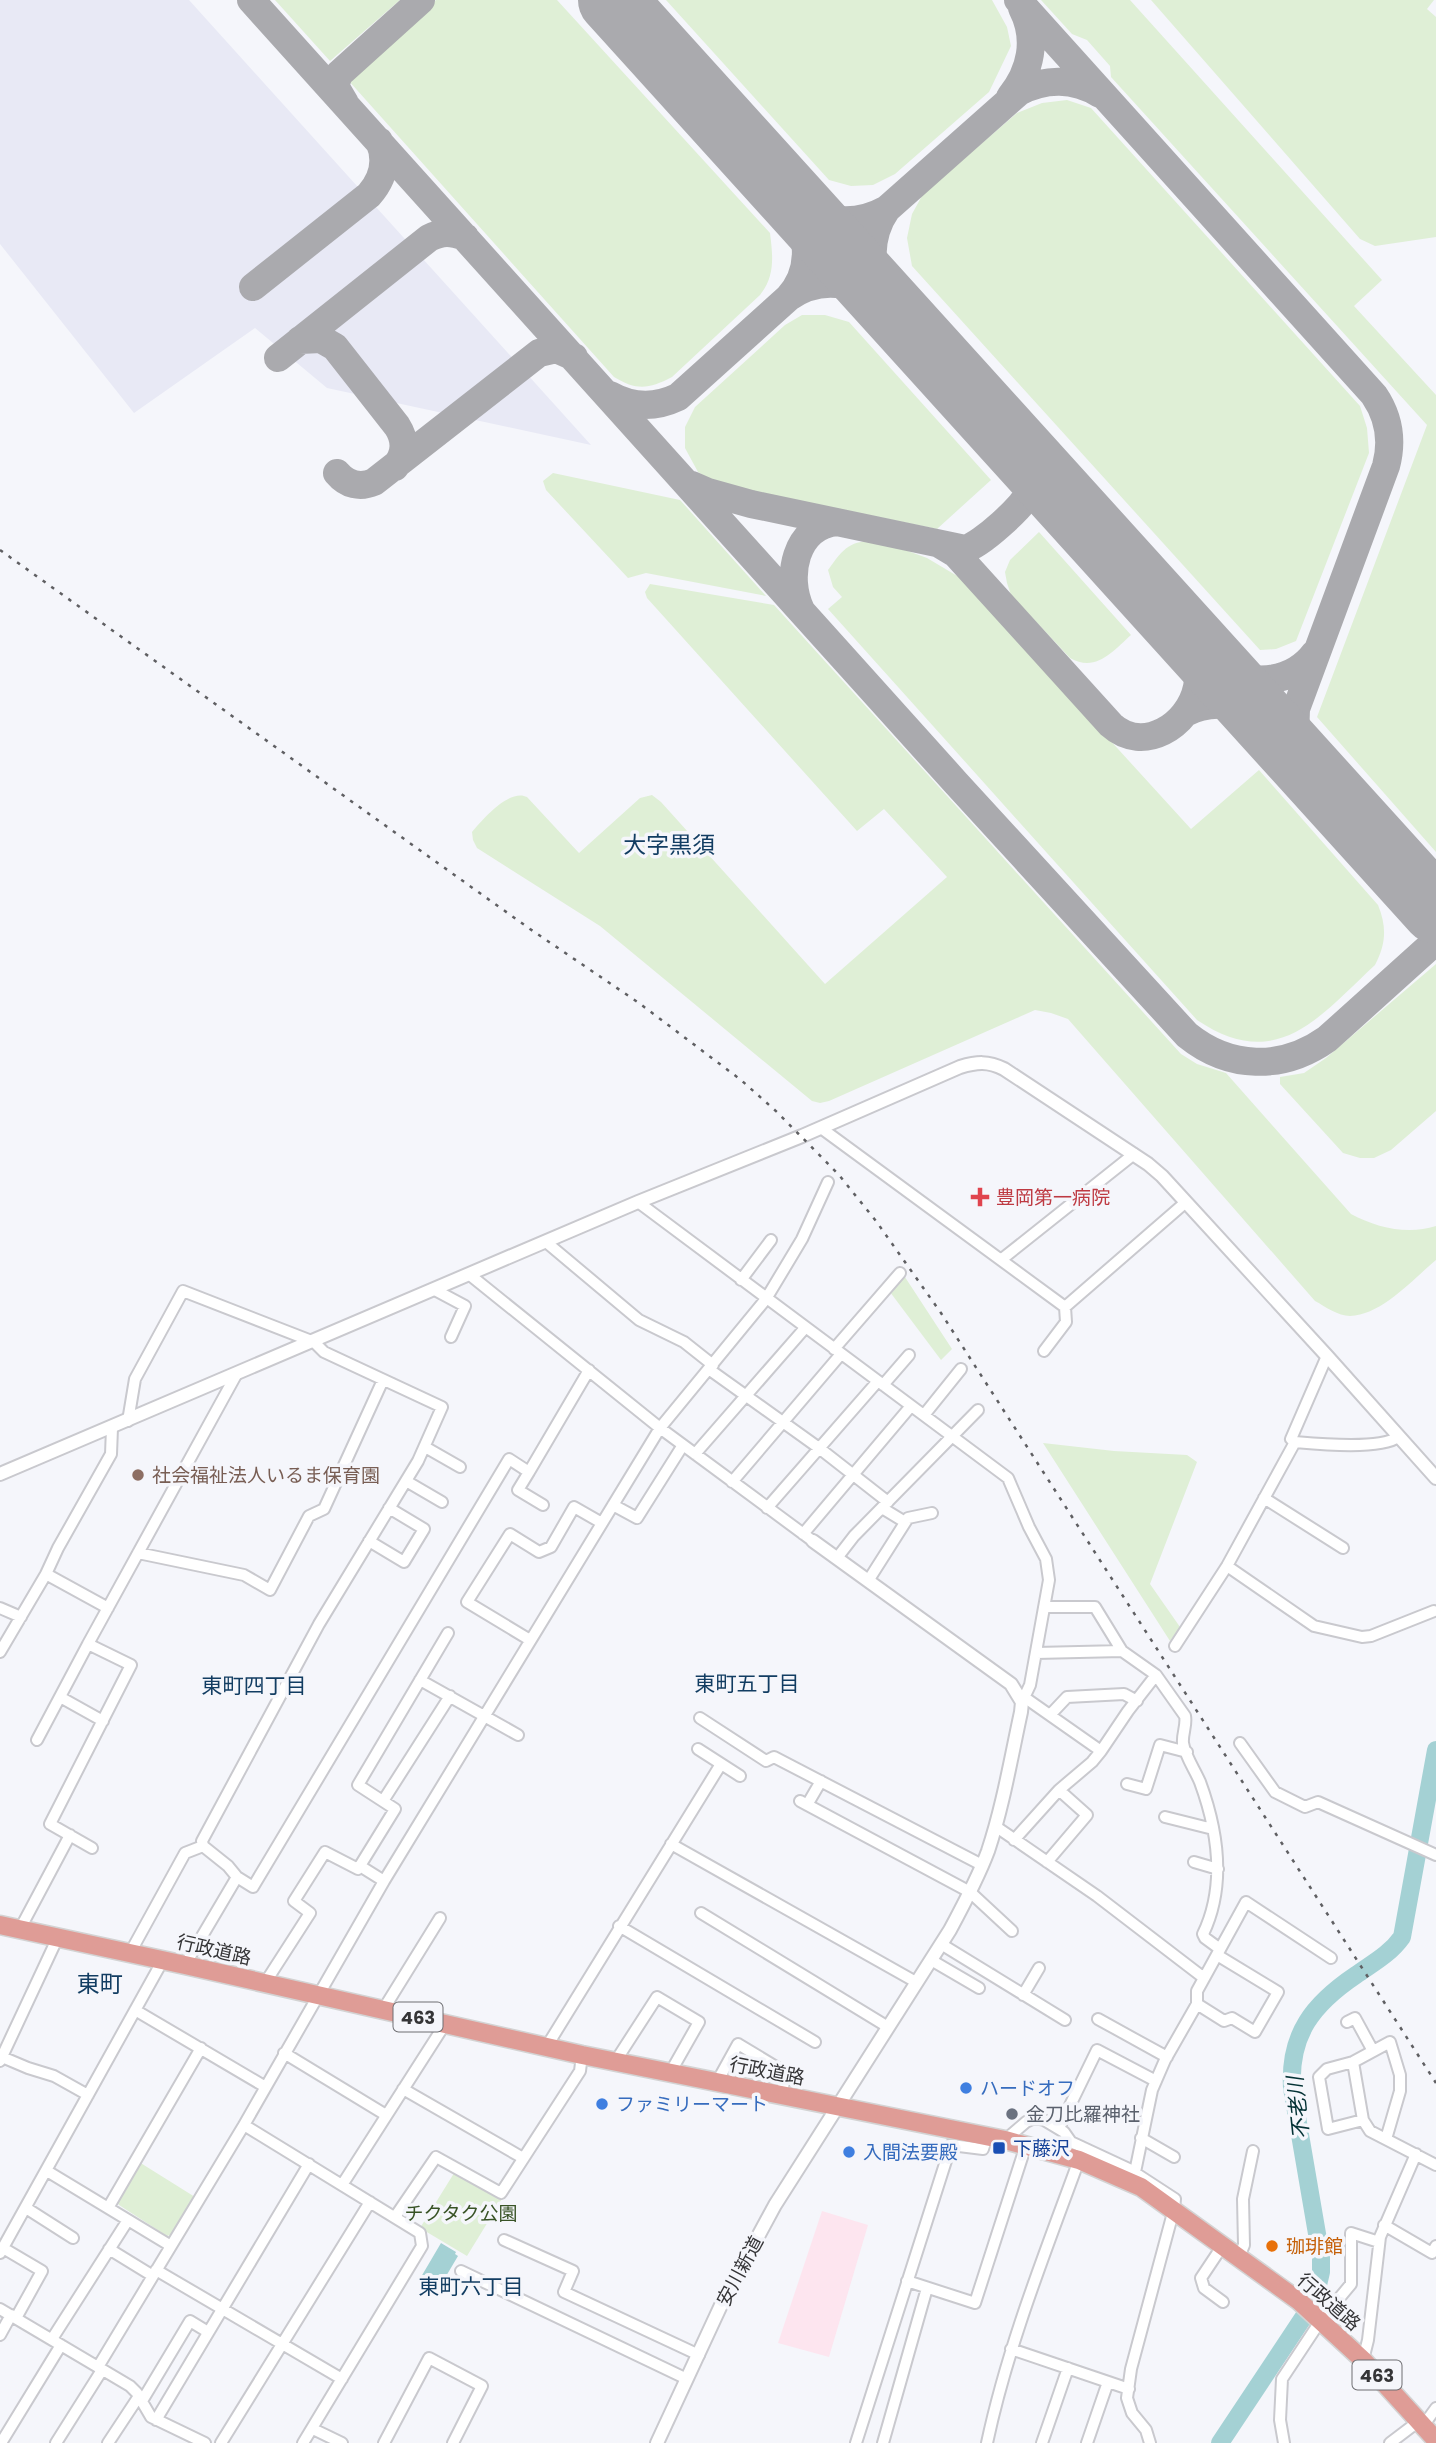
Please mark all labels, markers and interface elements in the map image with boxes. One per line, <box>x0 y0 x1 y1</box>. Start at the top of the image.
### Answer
district label: 大字黒須 <box>623 829 715 861</box>
place label: 豊岡第一病院 <box>996 1184 1110 1211</box>
marker: 豊岡第一病院 <box>970 1187 990 1207</box>
place label: 社会福祉法人いるま保育園 <box>152 1462 380 1489</box>
marker: 社会福祉法人いるま保育園 <box>130 1467 146 1483</box>
district label: 東町五丁目 <box>695 1669 800 1698</box>
district label: 東町四丁目 <box>202 1671 307 1700</box>
street label: 行政道路 <box>174 1928 254 1972</box>
district label: 東町 <box>77 1968 123 2000</box>
road number: 463 <box>394 2003 442 2032</box>
street label: 行政道路 <box>727 2050 807 2092</box>
water label: 不老川 <box>1280 2073 1316 2141</box>
place label: ハードオフ <box>980 2075 1075 2102</box>
marker: ハードオフ <box>958 2080 974 2096</box>
place label: ファミリーマート <box>616 2091 768 2118</box>
marker: ファミリーマート <box>594 2096 610 2112</box>
place label: 金刀比羅神社 <box>1026 2101 1140 2128</box>
marker: 金刀比羅神社 <box>1004 2106 1020 2122</box>
place label: 下藤沢 <box>1013 2135 1070 2162</box>
place label: 入間法要殿 <box>863 2139 958 2166</box>
marker: 下藤沢 <box>991 2140 1007 2156</box>
marker: 入間法要殿 <box>841 2144 857 2160</box>
park label: チクタク公園 <box>404 2200 518 2227</box>
street label: 安川新道 <box>710 2231 770 2311</box>
place label: 珈琲館 <box>1286 2233 1343 2260</box>
marker: 珈琲館 <box>1264 2238 1280 2254</box>
street label: 行政道路 <box>1291 2267 1367 2337</box>
district label: 東町六丁目 <box>419 2272 524 2301</box>
road number: 463 <box>1352 2360 1402 2390</box>

